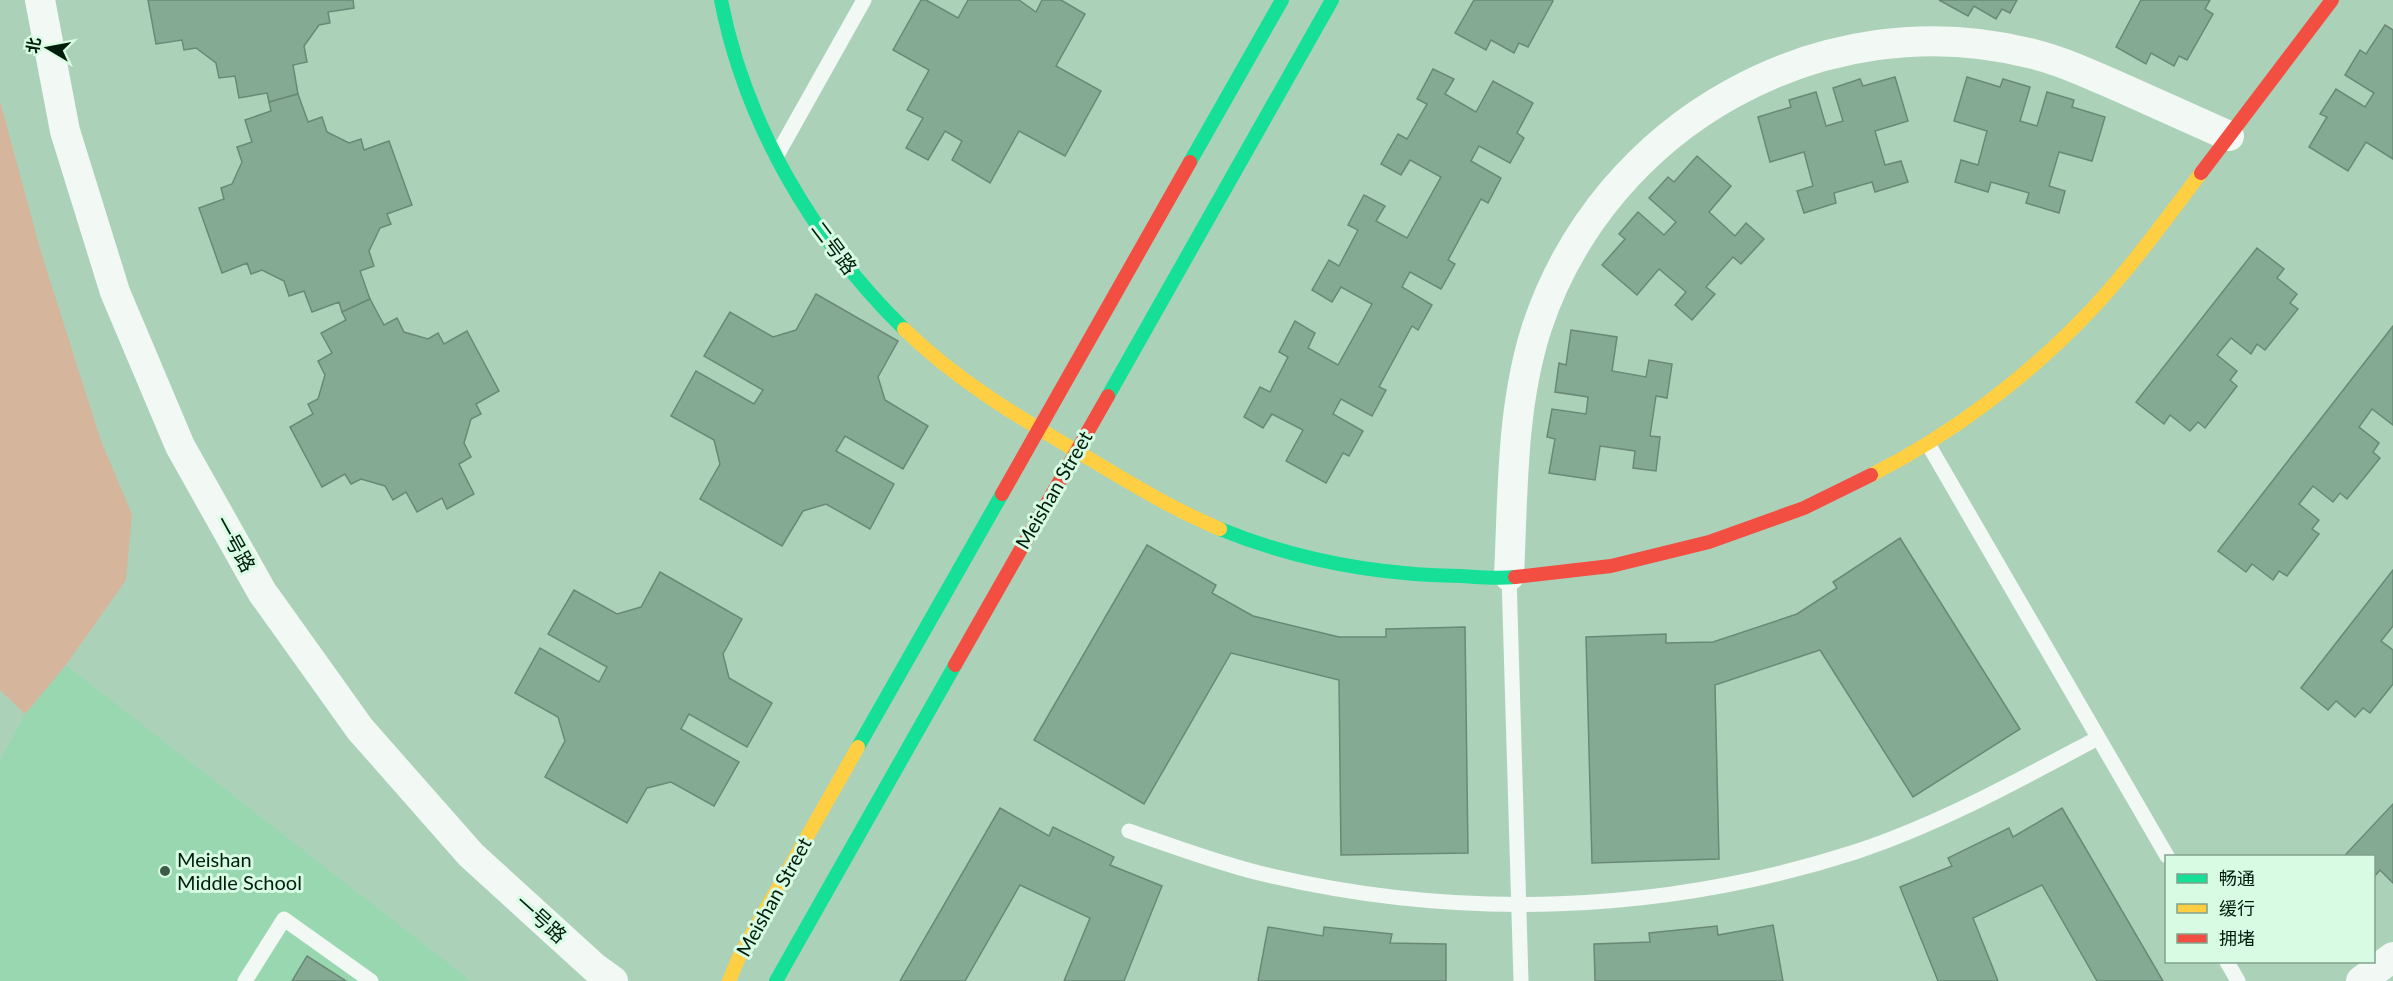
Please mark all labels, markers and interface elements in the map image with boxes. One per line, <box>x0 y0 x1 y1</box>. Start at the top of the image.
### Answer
north arrow <box>18 18 78 78</box>
text: 北 <box>22 36 43 55</box>
street label: 二号路 <box>807 216 862 279</box>
street label: Meishan Street <box>1010 426 1097 553</box>
street label: 一号路 <box>211 511 261 576</box>
street label: Meishan Street <box>731 833 816 960</box>
place label: Meishan Middle School <box>177 847 302 894</box>
legend <box>2165 855 2375 963</box>
marker: Meishan Middle School <box>158 864 172 878</box>
text: 畅通 <box>2219 867 2255 889</box>
street label: 一号路 <box>511 889 572 947</box>
text: 缓行 <box>2219 897 2255 919</box>
text: 拥堵 <box>2219 927 2255 949</box>

